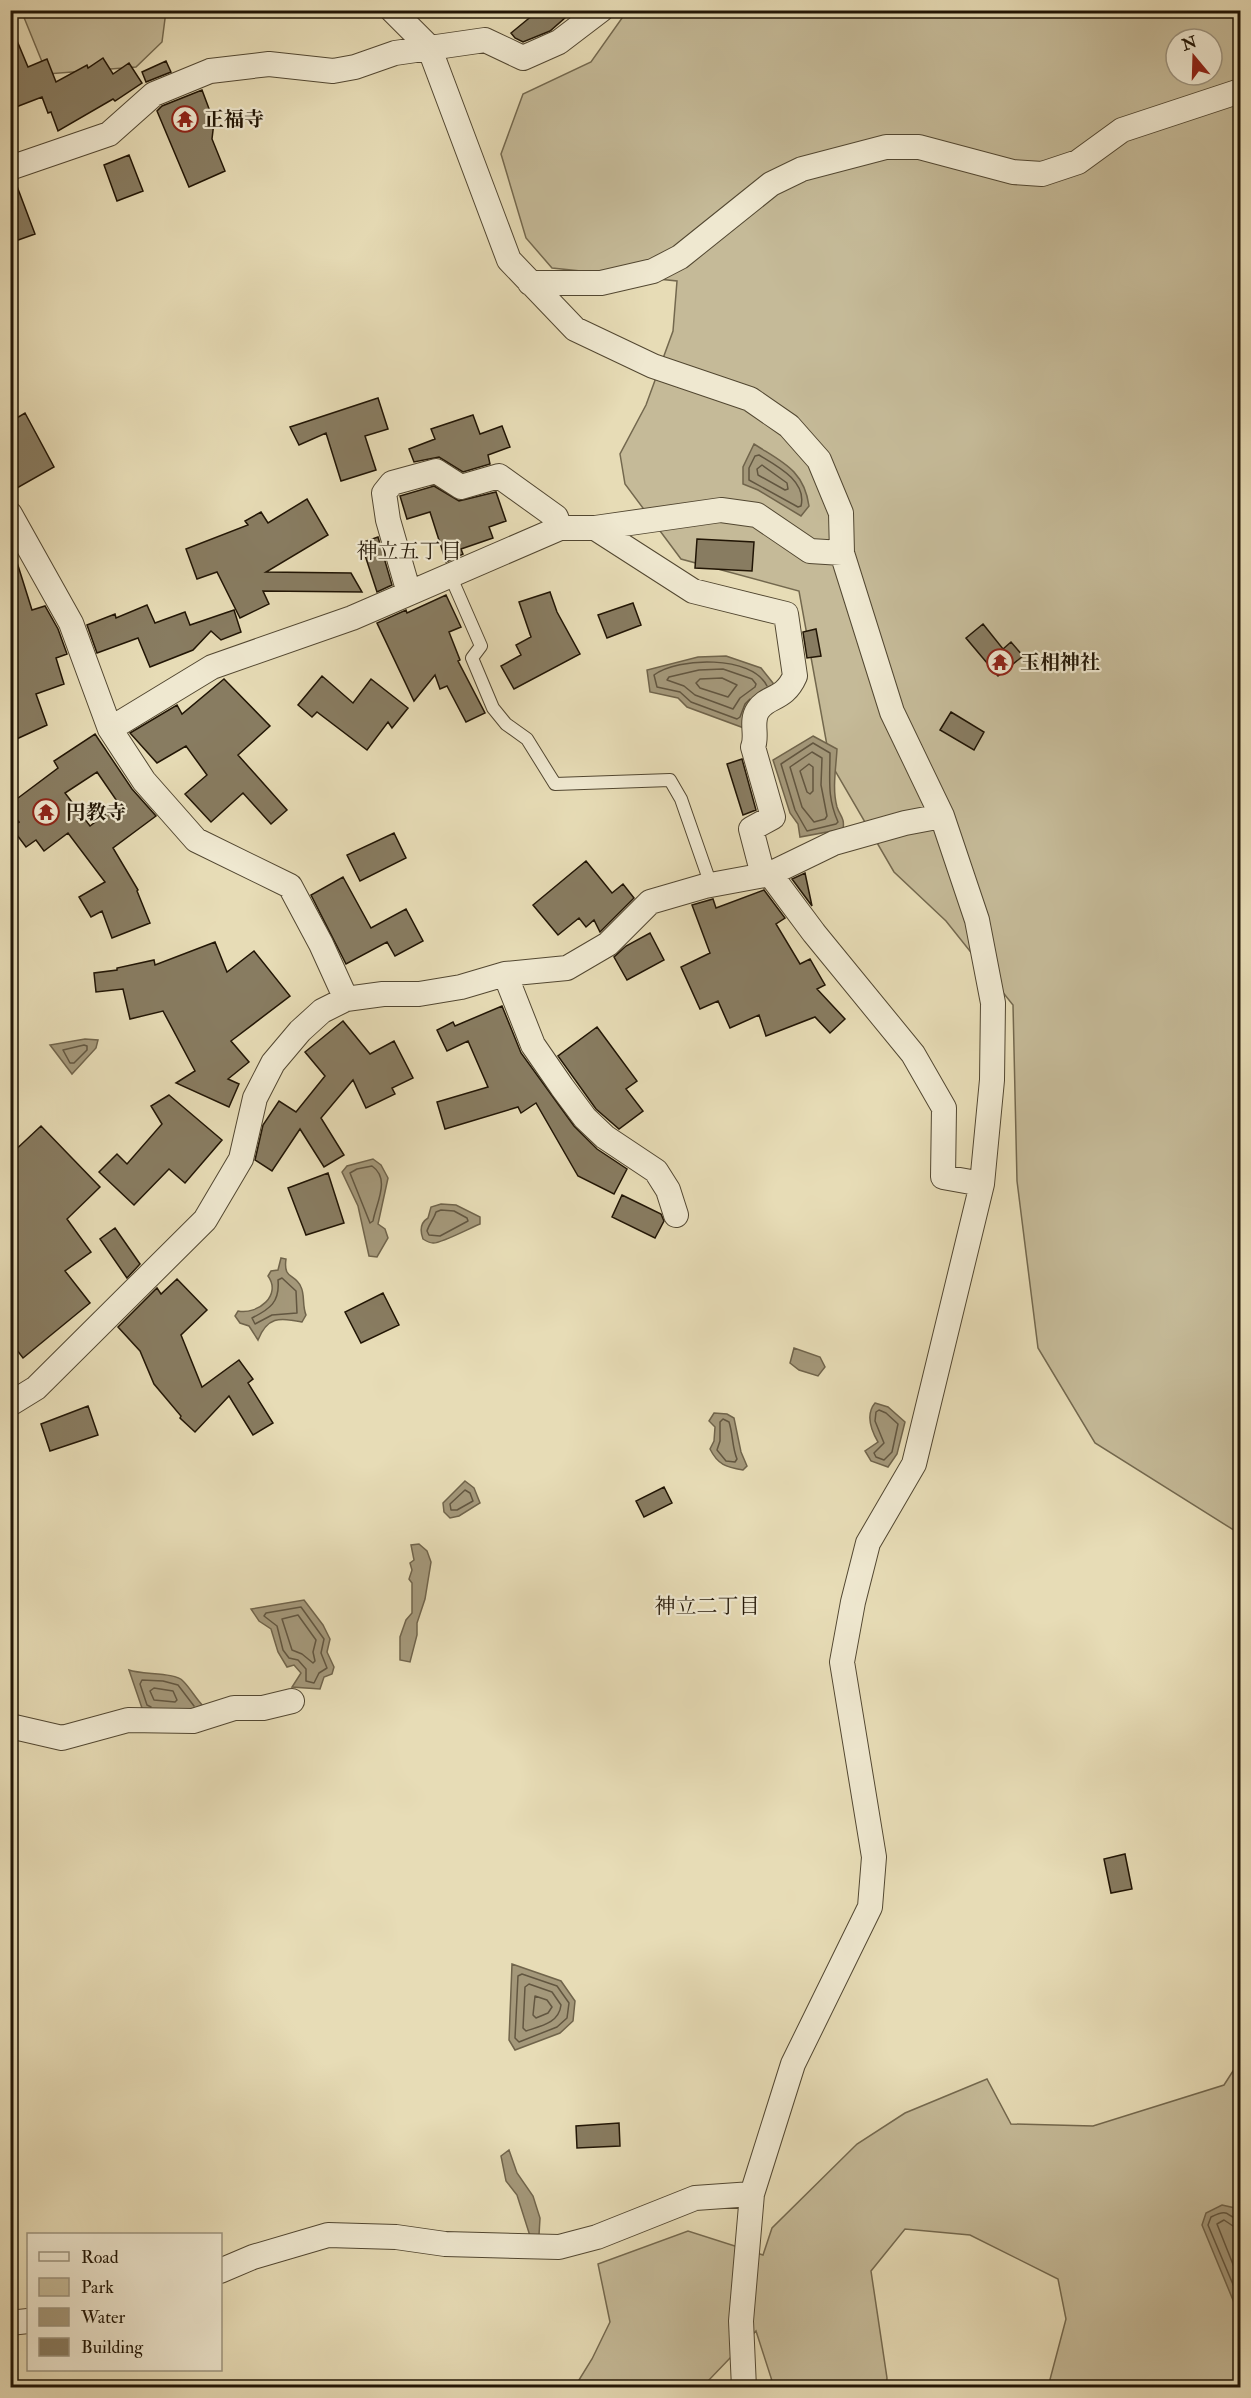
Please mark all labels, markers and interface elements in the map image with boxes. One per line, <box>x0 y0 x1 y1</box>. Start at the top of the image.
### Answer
north arrow <box>1164 27 1224 87</box>
text: N <box>1178 32 1200 56</box>
temple icon: 正福寺 <box>170 104 200 134</box>
place label: 正福寺 <box>204 107 264 132</box>
district label: 神立五丁目 <box>357 538 462 565</box>
temple icon: 玉相神社 <box>985 647 1015 677</box>
place label: 玉相神社 <box>1020 650 1100 675</box>
temple icon: 円教寺 <box>31 797 61 827</box>
place label: 円教寺 <box>66 800 126 825</box>
district label: 神立二丁目 <box>655 1593 760 1620</box>
legend <box>27 2233 222 2371</box>
text: Road <box>81 2246 119 2269</box>
text: Park <box>81 2276 114 2299</box>
text: Water <box>80 2306 125 2329</box>
text: Building <box>81 2336 144 2359</box>

